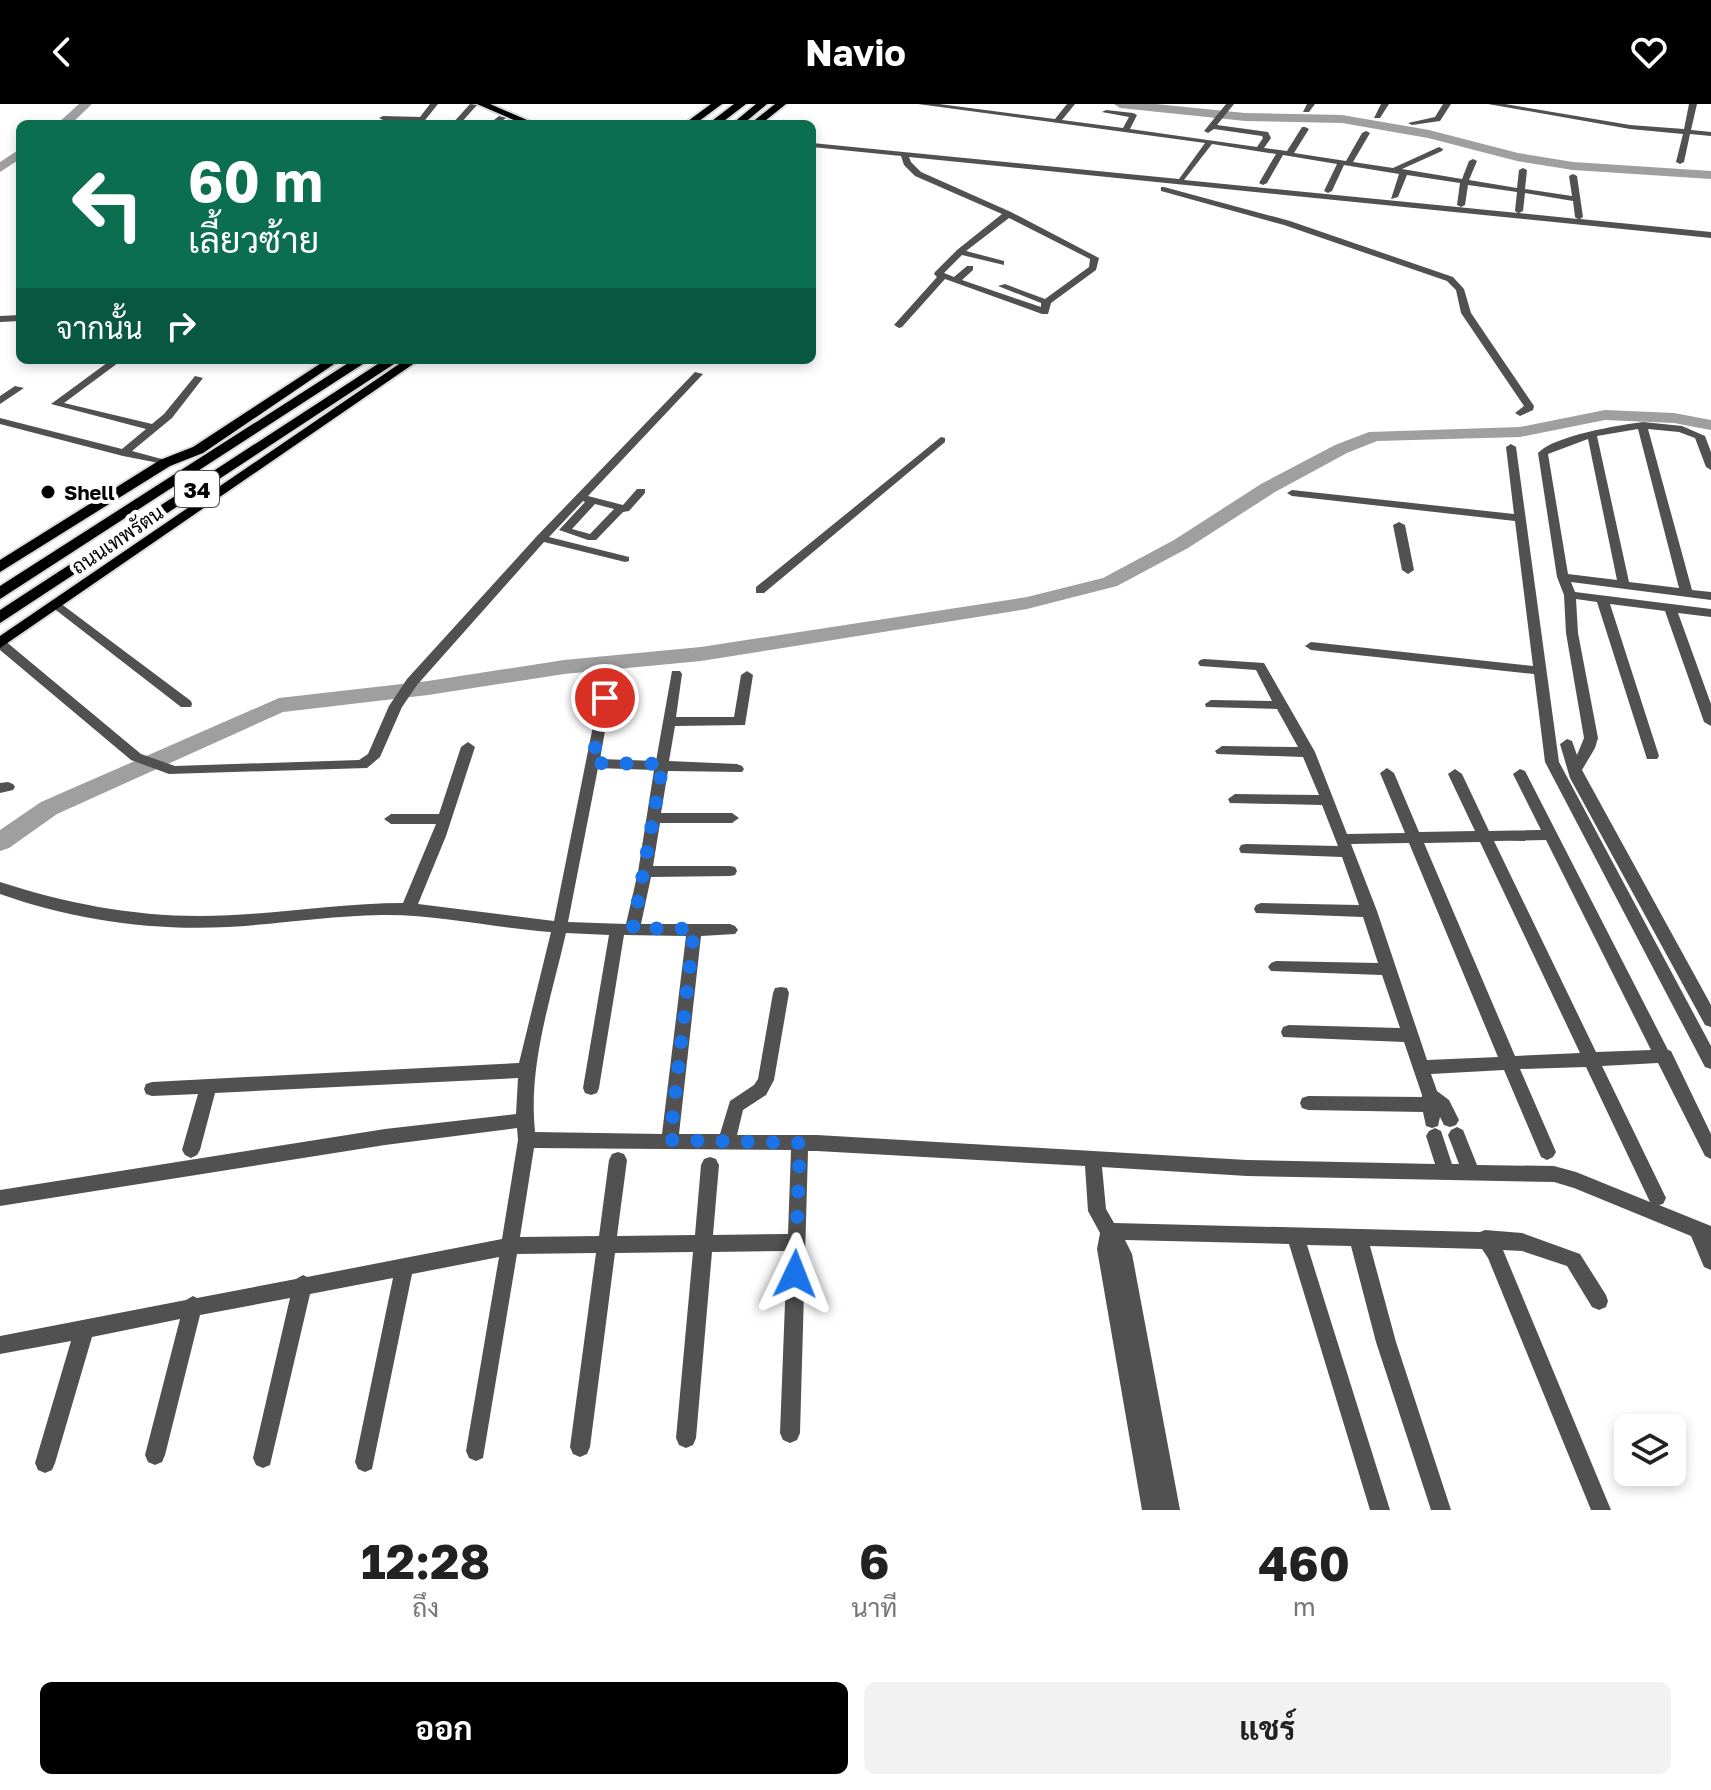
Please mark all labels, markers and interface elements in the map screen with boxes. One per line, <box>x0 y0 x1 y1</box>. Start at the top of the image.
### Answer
icon: back <box>40 30 84 74</box>
icon: heart <box>1627 30 1671 74</box>
text: Navio <box>805 31 906 74</box>
text: 60 m <box>188 147 323 214</box>
icon: left <box>56 152 160 256</box>
text: เลี้ยวซ้าย <box>188 218 319 261</box>
icon: right <box>159 304 203 348</box>
text: จากนั้น <box>56 310 143 346</box>
road number: 34 <box>175 471 219 507</box>
place label: Shell <box>64 480 115 504</box>
marker: Shell <box>39 483 57 501</box>
street label: ถนนเทพรัตน <box>67 500 167 578</box>
pin <box>571 664 639 732</box>
icon: arrive <box>583 676 627 720</box>
position arrow <box>753 1232 837 1316</box>
map controls <box>1614 1414 1686 1486</box>
button: layers <box>1614 1414 1686 1486</box>
text: 12:28 <box>361 1532 490 1590</box>
text: 6 <box>859 1532 890 1590</box>
text: 460 <box>1258 1534 1350 1592</box>
text: m <box>1293 1591 1316 1622</box>
text: ถึง <box>412 1592 439 1623</box>
text: นาที <box>851 1592 897 1623</box>
button: ออก <box>40 1682 848 1774</box>
button: แชร์ <box>864 1682 1671 1774</box>

